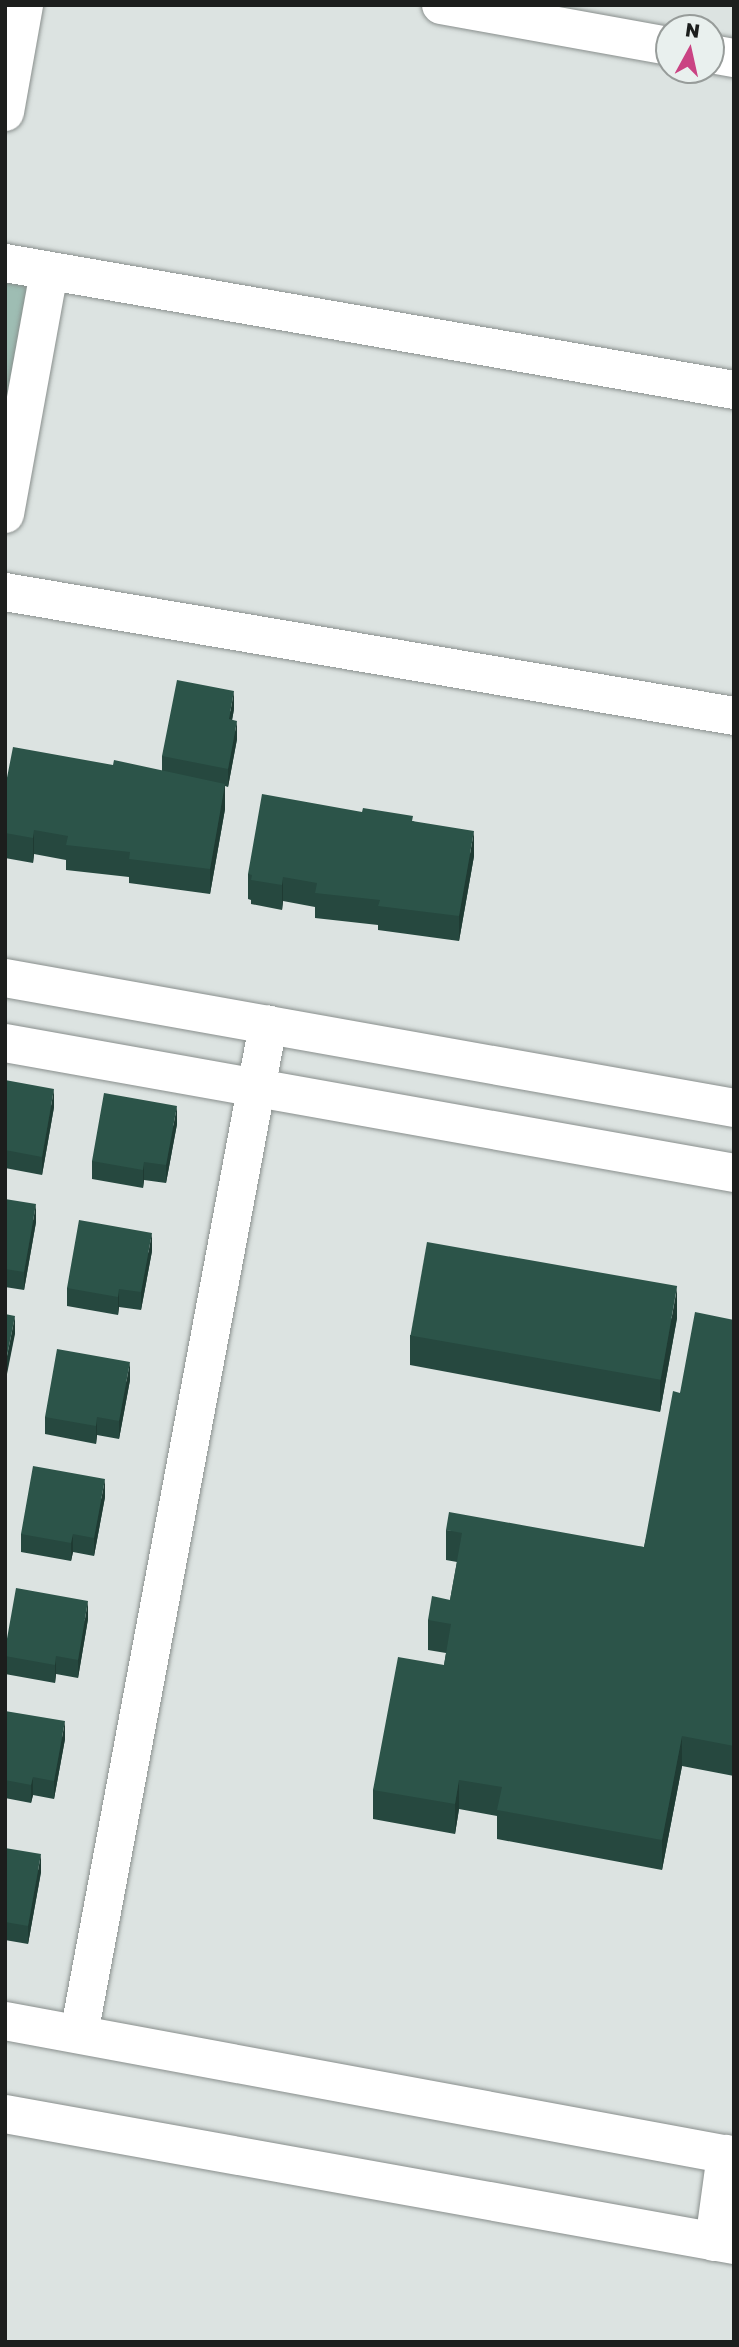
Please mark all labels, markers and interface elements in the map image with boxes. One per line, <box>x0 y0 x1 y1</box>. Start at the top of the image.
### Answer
north arrow <box>655 14 725 84</box>
text: N <box>684 17 701 42</box>

